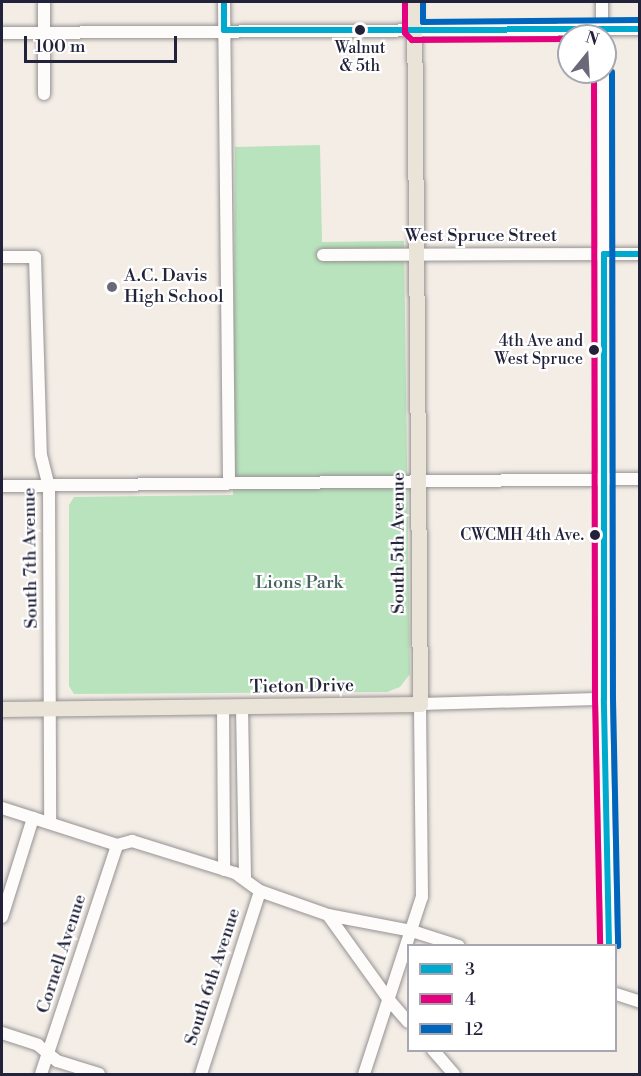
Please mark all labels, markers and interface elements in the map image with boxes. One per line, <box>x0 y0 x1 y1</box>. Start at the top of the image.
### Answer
scale bar <box>27 24 180 62</box>
marker: Walnut & 5th <box>354 24 366 36</box>
north arrow <box>557 24 617 84</box>
text: N <box>583 27 601 50</box>
text: 100 m <box>35 35 86 58</box>
place label: Walnut & 5th <box>335 38 385 76</box>
street label: West Spruce Street <box>405 225 557 247</box>
place label: A.C. Davis High School <box>124 266 224 308</box>
marker: A.C. Davis High School <box>105 280 119 294</box>
place label: 4th Ave and West Spruce <box>494 331 583 369</box>
marker: 4th Ave and West Spruce <box>588 344 600 356</box>
street label: South 5th Avenue <box>388 472 410 614</box>
street label: South 7th Avenue <box>19 487 43 629</box>
place label: CWCMH 4th Ave. <box>460 525 584 545</box>
marker: CWCMH 4th Ave. <box>589 529 601 541</box>
park label: Lions Park <box>255 572 343 594</box>
street label: Tieton Drive <box>250 675 354 699</box>
street label: Cornell Avenue <box>33 892 91 1016</box>
street label: South 6th Avenue <box>181 906 245 1048</box>
legend <box>407 944 617 1052</box>
text: 3 <box>465 958 475 981</box>
text: 4 <box>465 988 476 1011</box>
text: 12 <box>465 1018 483 1041</box>

